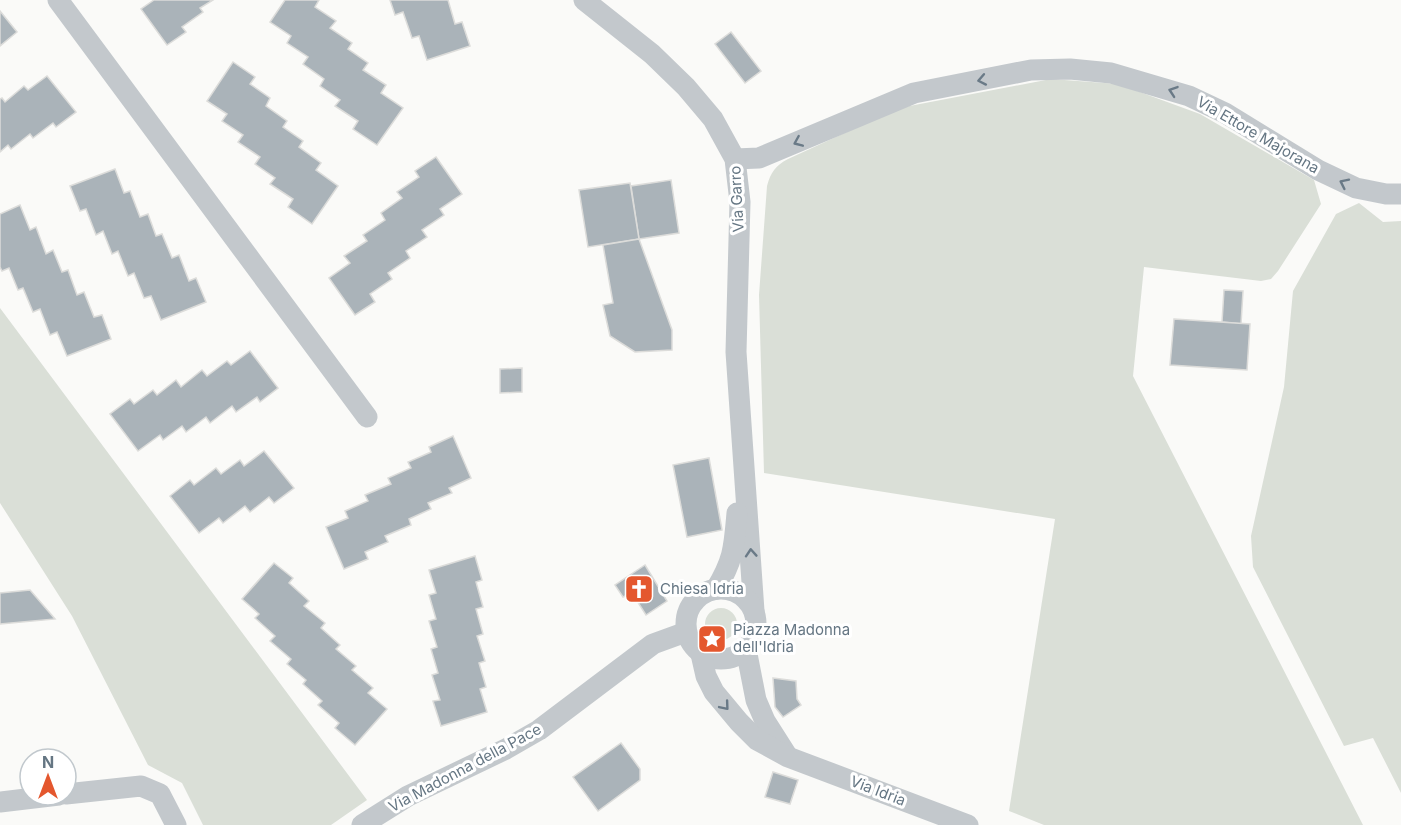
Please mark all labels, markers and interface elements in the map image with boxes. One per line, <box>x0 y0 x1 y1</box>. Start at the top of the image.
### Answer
one-way arrow <box>977 73 987 86</box>
one-way arrow <box>1168 85 1179 98</box>
street label: Via Ettore Majorana <box>1194 92 1323 177</box>
one-way arrow <box>793 135 804 147</box>
street label: Via Garro <box>725 165 748 233</box>
one-way arrow <box>1340 178 1351 190</box>
one-way arrow <box>744 548 757 557</box>
church icon: Chiesa Idria <box>623 573 655 605</box>
place label: Chiesa Idria <box>660 579 744 598</box>
place label: Piazza Madonna dell'Idria <box>733 620 850 656</box>
place icon: Piazza Madonna dell'Idria <box>696 623 728 655</box>
one-way arrow <box>718 699 729 710</box>
street label: Via Madonna della Pace <box>385 719 544 816</box>
north arrow <box>18 747 78 807</box>
text: N <box>42 752 54 772</box>
street label: Via Idria <box>848 771 909 810</box>

